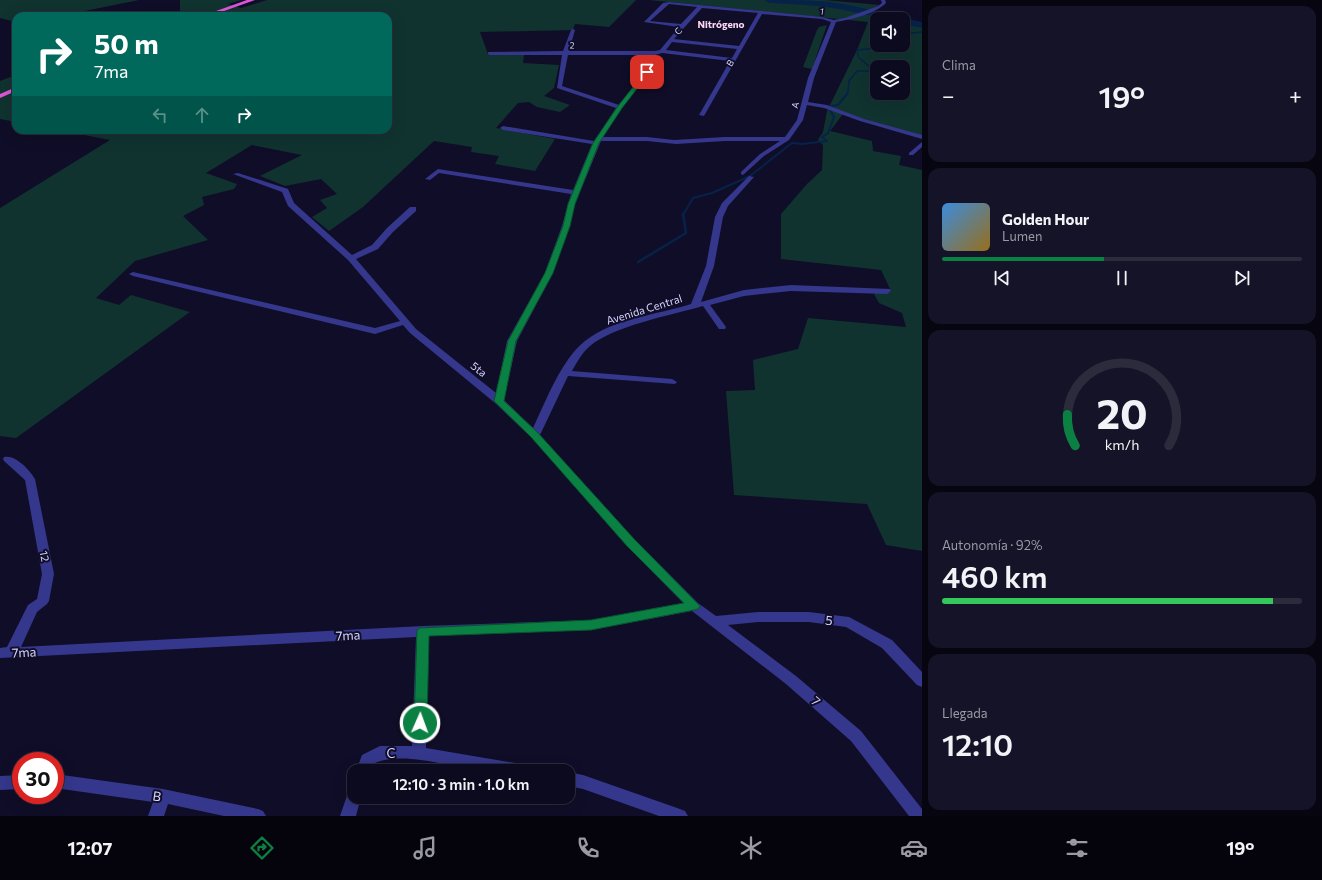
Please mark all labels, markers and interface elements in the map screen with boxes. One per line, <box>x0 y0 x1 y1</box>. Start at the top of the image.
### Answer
street label: 1 <box>819 5 825 17</box>
map controls <box>870 12 910 100</box>
button: sound <box>870 12 910 52</box>
district label: Nitrógeno <box>698 18 744 30</box>
street label: C <box>672 25 684 37</box>
text: 50 m <box>94 26 159 60</box>
icon: right <box>28 28 80 80</box>
street label: 2 <box>569 39 575 51</box>
pin <box>630 55 664 89</box>
text: Clima <box>942 57 976 73</box>
street label: B <box>724 58 736 68</box>
text: 7ma <box>94 60 128 82</box>
button: layers <box>870 60 910 100</box>
icon: arrive <box>636 61 658 83</box>
text: 19° <box>1099 77 1145 114</box>
text: − <box>942 82 955 109</box>
text: + <box>1289 82 1302 109</box>
street label: A <box>789 101 801 109</box>
icon: left <box>149 104 171 126</box>
icon: ahead <box>191 104 213 126</box>
icon: right <box>233 104 255 126</box>
text: Golden Hour <box>1002 210 1089 228</box>
text: Lumen <box>1002 228 1042 244</box>
icon: previous <box>991 267 1013 289</box>
icon: pause <box>1111 267 1133 289</box>
icon: next <box>1231 267 1253 289</box>
street label: Avenida Central <box>604 291 684 327</box>
street label: 5ta <box>468 359 490 379</box>
text: 20 <box>1096 387 1148 438</box>
text: km/h <box>1105 435 1139 453</box>
text: Autonomía · 92% <box>942 537 1042 553</box>
street label: 12 <box>38 549 52 563</box>
text: 460 km <box>942 557 1047 594</box>
street label: 5 <box>824 612 834 628</box>
street label: 7ma <box>335 626 361 644</box>
street label: 7ma <box>11 643 37 661</box>
street label: 7 <box>808 693 824 709</box>
position arrow <box>399 702 441 744</box>
text: Llegada <box>942 705 988 721</box>
text: 12:10 <box>942 725 1013 762</box>
street label: C <box>387 745 396 761</box>
speed limit sign: 30 <box>12 752 64 804</box>
text: 12:10 · 3 min · 1.0 km <box>393 775 529 793</box>
street label: B <box>152 787 162 805</box>
icon: directions <box>248 834 276 862</box>
icon: music <box>411 834 439 862</box>
icon: phone <box>574 834 602 862</box>
icon: climate <box>737 834 765 862</box>
icon: car <box>900 834 928 862</box>
icon: filters <box>1063 834 1091 862</box>
text: 12:07 <box>68 837 112 859</box>
text: 19° <box>1226 837 1254 859</box>

